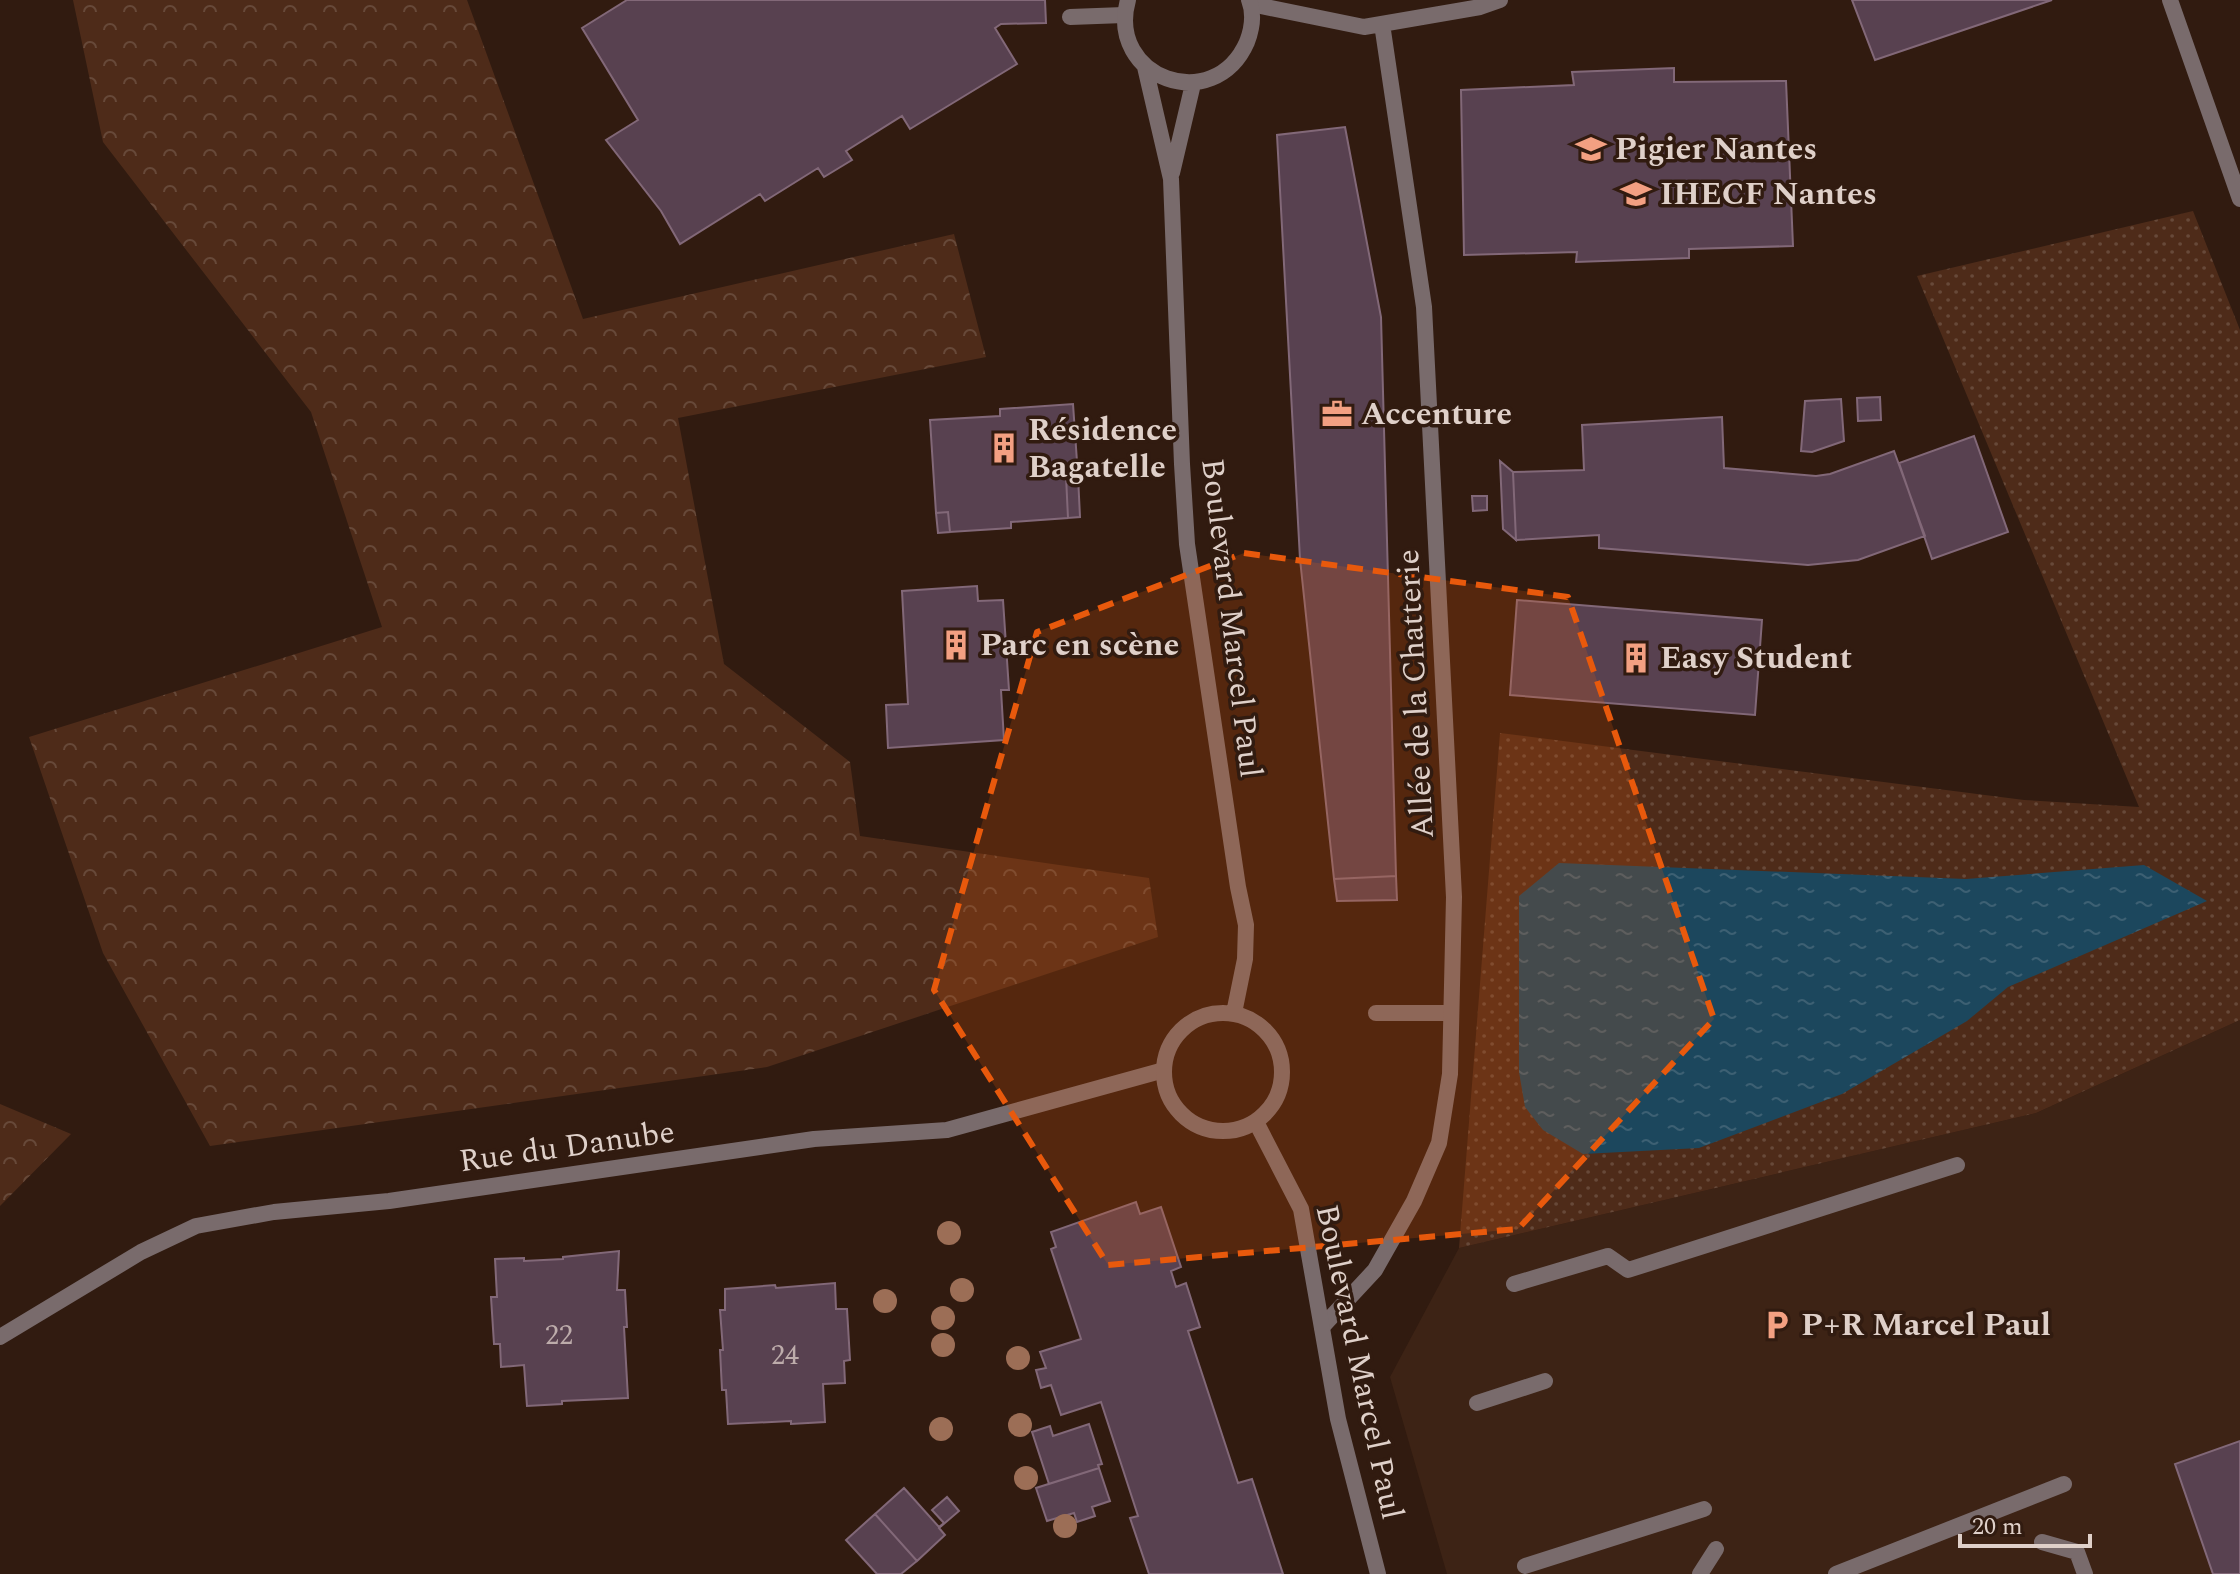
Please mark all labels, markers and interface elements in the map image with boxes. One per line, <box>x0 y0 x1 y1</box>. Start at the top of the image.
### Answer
place label: Pigier Nantes <box>1615 125 1817 174</box>
school or university icon: Pigier Nantes <box>1574 132 1608 166</box>
place label: IHECF Nantes <box>1660 170 1877 219</box>
school or university icon: IHECF Nantes <box>1619 177 1653 211</box>
place label: Accenture <box>1361 390 1512 439</box>
office icon: Accenture <box>1320 397 1354 431</box>
place label: Résidence Bagatelle <box>1028 406 1177 492</box>
building icon: Résidence Bagatelle <box>987 431 1021 465</box>
street label: Boulevard Marcel Paul <box>1187 456 1275 780</box>
street label: Allée de la Chatterie <box>1384 548 1448 840</box>
place label: Parc en scène <box>980 621 1179 670</box>
building icon: Parc en scène <box>939 628 973 662</box>
place label: Easy Student <box>1660 634 1852 683</box>
building icon: Easy Student <box>1619 641 1653 675</box>
street label: Rue du Danube <box>456 1108 678 1186</box>
street label: Boulevard Marcel Paul <box>1302 1200 1416 1524</box>
place label: P+R Marcel Paul <box>1801 1301 2051 1350</box>
parking icon: P+R Marcel Paul <box>1760 1308 1794 1342</box>
house number: 22 <box>545 1314 573 1357</box>
house number: 24 <box>771 1334 799 1377</box>
scale bar <box>1960 1498 2090 1548</box>
text: 20 m <box>1972 1509 2023 1545</box>

